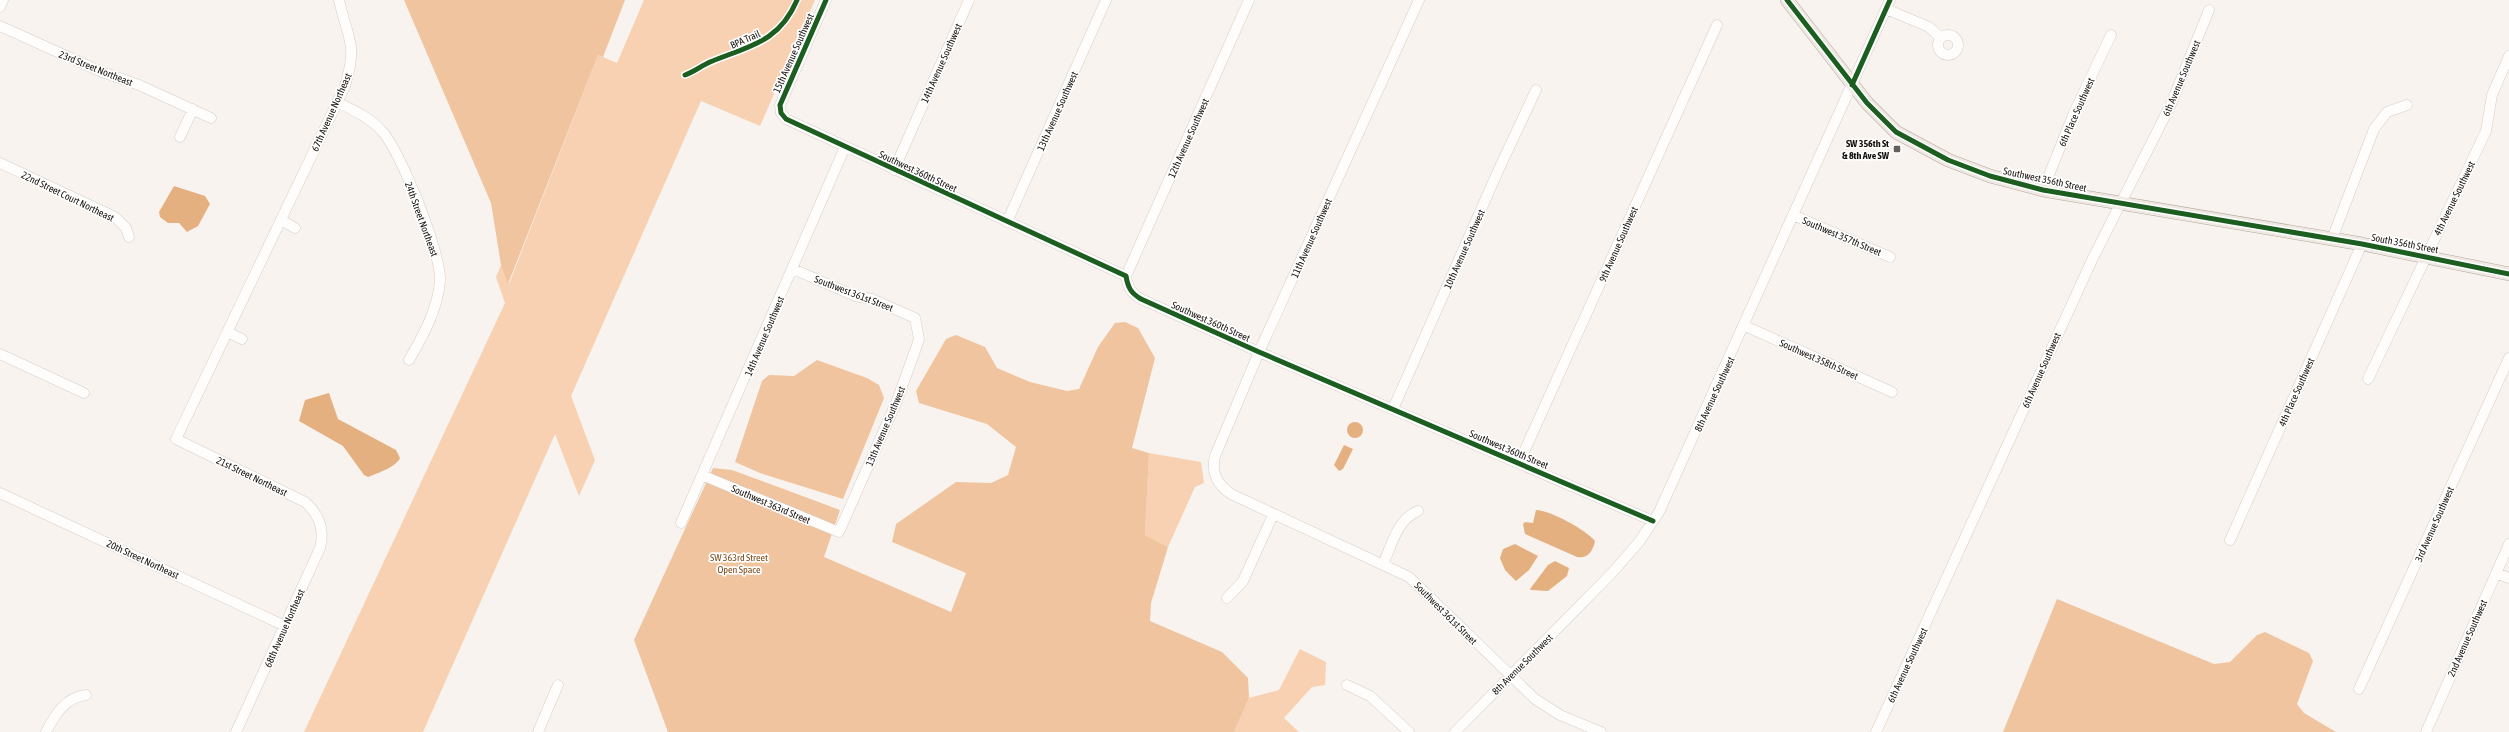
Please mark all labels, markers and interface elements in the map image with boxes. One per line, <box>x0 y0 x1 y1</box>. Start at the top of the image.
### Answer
street label: 15th Avenue Southwest <box>771 12 816 95</box>
street label: 14th Avenue Southwest <box>919 22 964 105</box>
street label: BPA Trail <box>729 28 762 51</box>
street label: 6th Avenue Southwest <box>2161 39 2202 118</box>
street label: 23rd Street Northeast <box>57 49 134 88</box>
street label: 13th Avenue Southwest <box>1035 70 1080 153</box>
street label: 67th Avenue Northeast <box>309 71 354 153</box>
street label: 6th Place Southwest <box>2056 76 2097 148</box>
street label: 12th Avenue Southwest <box>1166 97 1211 180</box>
place label: SW 356th St & 8th Ave SW <box>1842 138 1890 161</box>
marker: SW 356th St & 8th Ave SW <box>1892 144 1902 154</box>
street label: Southwest 360th Street <box>877 149 959 194</box>
street label: 4th Avenue Southwest <box>2432 159 2477 237</box>
street label: Southwest 356th Street <box>2002 165 2088 194</box>
street label: 22nd Street Court Northeast <box>20 169 116 224</box>
street label: 24th Street Northeast <box>403 180 440 258</box>
street label: 11th Avenue Southwest <box>1289 197 1334 280</box>
street label: 9th Avenue Southwest <box>1597 205 1640 284</box>
street label: 10th Avenue Southwest <box>1442 208 1487 291</box>
street label: Southwest 357th Street <box>1801 215 1883 258</box>
street label: South 356th Street <box>2370 232 2439 255</box>
street label: Southwest 361st Street <box>813 273 895 314</box>
street label: 14th Avenue Southwest <box>743 294 786 378</box>
street label: Southwest 360th Street <box>1170 299 1252 344</box>
street label: 6th Avenue Southwest <box>2020 331 2063 410</box>
street label: Southwest 358th Street <box>1778 337 1860 382</box>
street label: 8th Avenue Southwest <box>1692 355 1737 433</box>
street label: 4th Place Southwest <box>2276 356 2317 428</box>
street label: 13th Avenue Southwest <box>864 384 907 468</box>
street label: Southwest 360th Street <box>1468 428 1550 471</box>
street label: 21st Street Northeast <box>215 455 289 498</box>
street label: Southwest 363rd Street <box>730 483 812 526</box>
street label: 3rd Avenue Southwest <box>2413 485 2456 563</box>
street label: 20th Street Northeast <box>105 538 181 581</box>
park label: SW 363rd Street Open Space <box>710 552 768 575</box>
street label: Southwest 361st Street <box>1412 580 1479 647</box>
street label: 68th Avenue Northeast <box>262 587 307 669</box>
street label: 2nd Avenue Southwest <box>2446 598 2489 678</box>
street label: 6th Avenue Southwest <box>1885 626 1930 704</box>
street label: 8th Avenue Southwest <box>1490 632 1555 697</box>

